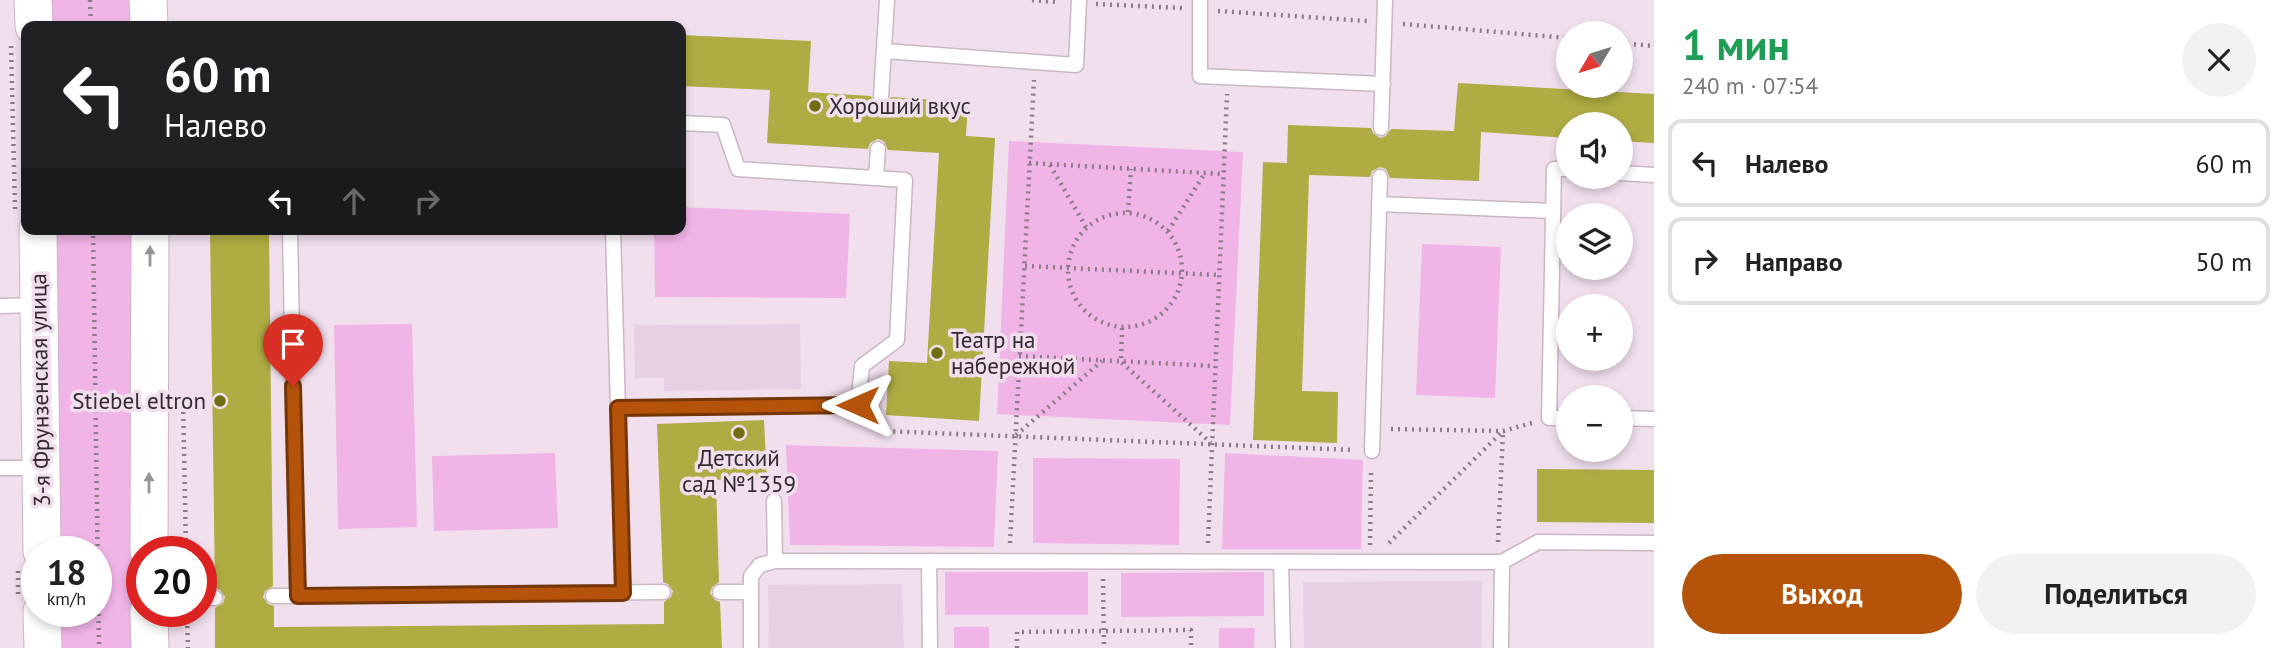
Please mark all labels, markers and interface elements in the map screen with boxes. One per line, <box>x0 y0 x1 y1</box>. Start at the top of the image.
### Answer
text: 1 мин <box>1682 17 1790 72</box>
north arrow <box>1556 21 1633 98</box>
map controls <box>1556 21 1633 462</box>
button: close <box>2182 23 2256 97</box>
text: 60 m <box>164 42 271 106</box>
icon: left <box>49 49 140 140</box>
text: 240 m · 07:54 <box>1682 71 1818 100</box>
place label: Хороший вкус <box>829 91 971 120</box>
marker: Хороший вкус <box>807 98 823 114</box>
text: Налево <box>164 104 267 146</box>
button: sound <box>1556 112 1633 189</box>
icon: left <box>1686 144 1724 182</box>
text: Налево <box>1745 147 1829 180</box>
text: 60 m <box>2196 147 2252 180</box>
icon: left <box>262 182 300 220</box>
icon: ahead <box>335 182 373 220</box>
icon: right <box>408 182 446 220</box>
button: layers <box>1556 203 1633 280</box>
icon: right <box>1686 242 1724 280</box>
one-way arrow <box>144 244 156 266</box>
text: Направо <box>1745 245 1843 278</box>
text: 50 m <box>2196 245 2252 278</box>
street label: 3-я Фрунзенская улица <box>23 273 56 507</box>
button: + <box>1556 294 1633 371</box>
pin <box>263 314 323 386</box>
icon: arrive <box>274 325 312 363</box>
place label: Театр на набережной <box>951 325 1075 380</box>
marker: Театр на набережной <box>929 345 945 361</box>
position arrow <box>821 368 895 442</box>
button: − <box>1556 385 1633 462</box>
place label: Stiebel eltron <box>72 386 206 415</box>
marker: Stiebel eltron <box>212 393 228 409</box>
marker: Детский сад №1359 <box>731 425 747 441</box>
place label: Детский сад №1359 <box>682 443 796 498</box>
one-way arrow <box>143 472 155 494</box>
speed limit sign: 20 <box>126 536 217 627</box>
text: 18 <box>47 549 86 595</box>
button: Выход <box>1682 554 1962 634</box>
button: Поделиться <box>1976 554 2256 634</box>
text: km/h <box>47 587 86 610</box>

